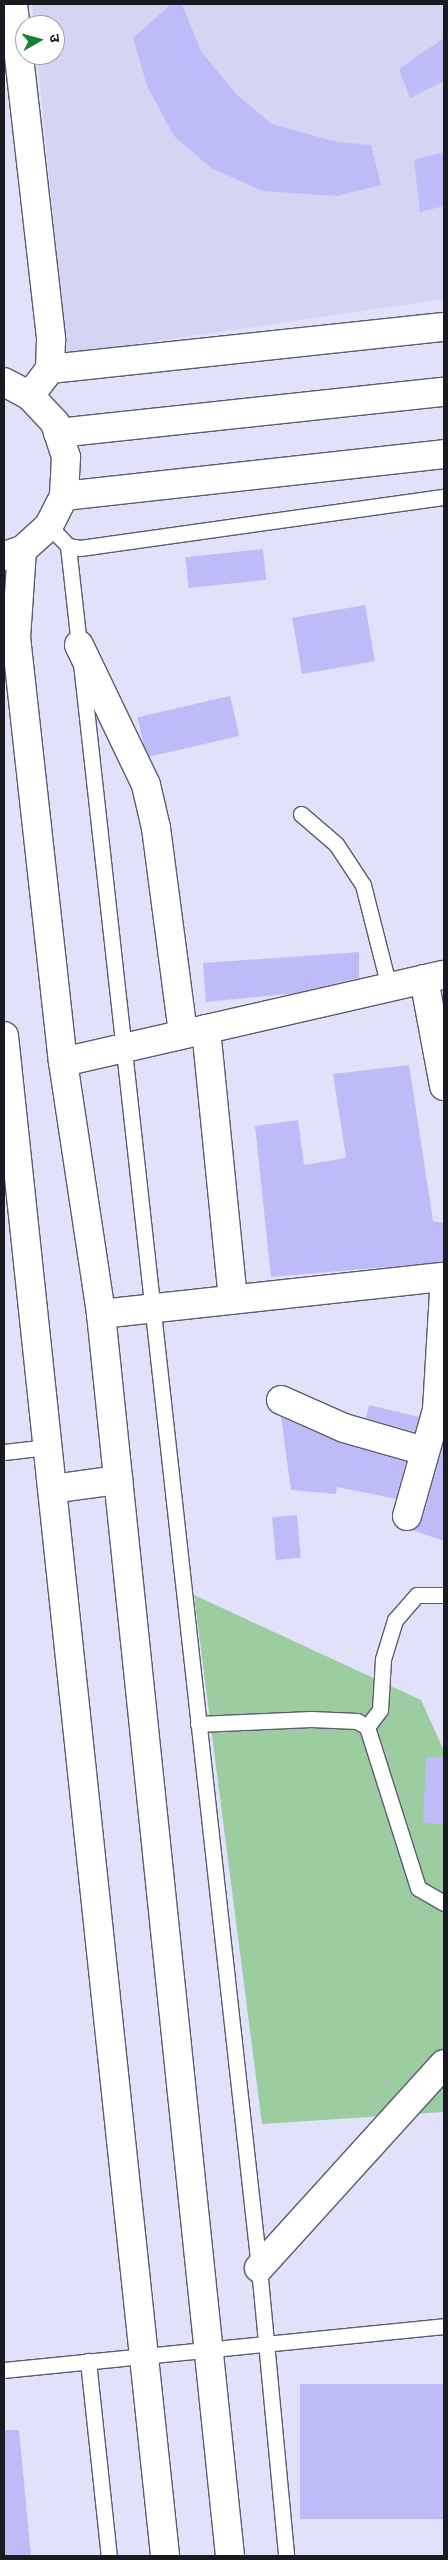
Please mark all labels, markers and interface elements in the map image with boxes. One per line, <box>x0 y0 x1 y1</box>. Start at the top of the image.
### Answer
north arrow <box>15 15 65 65</box>
text: उ <box>44 33 64 43</box>

